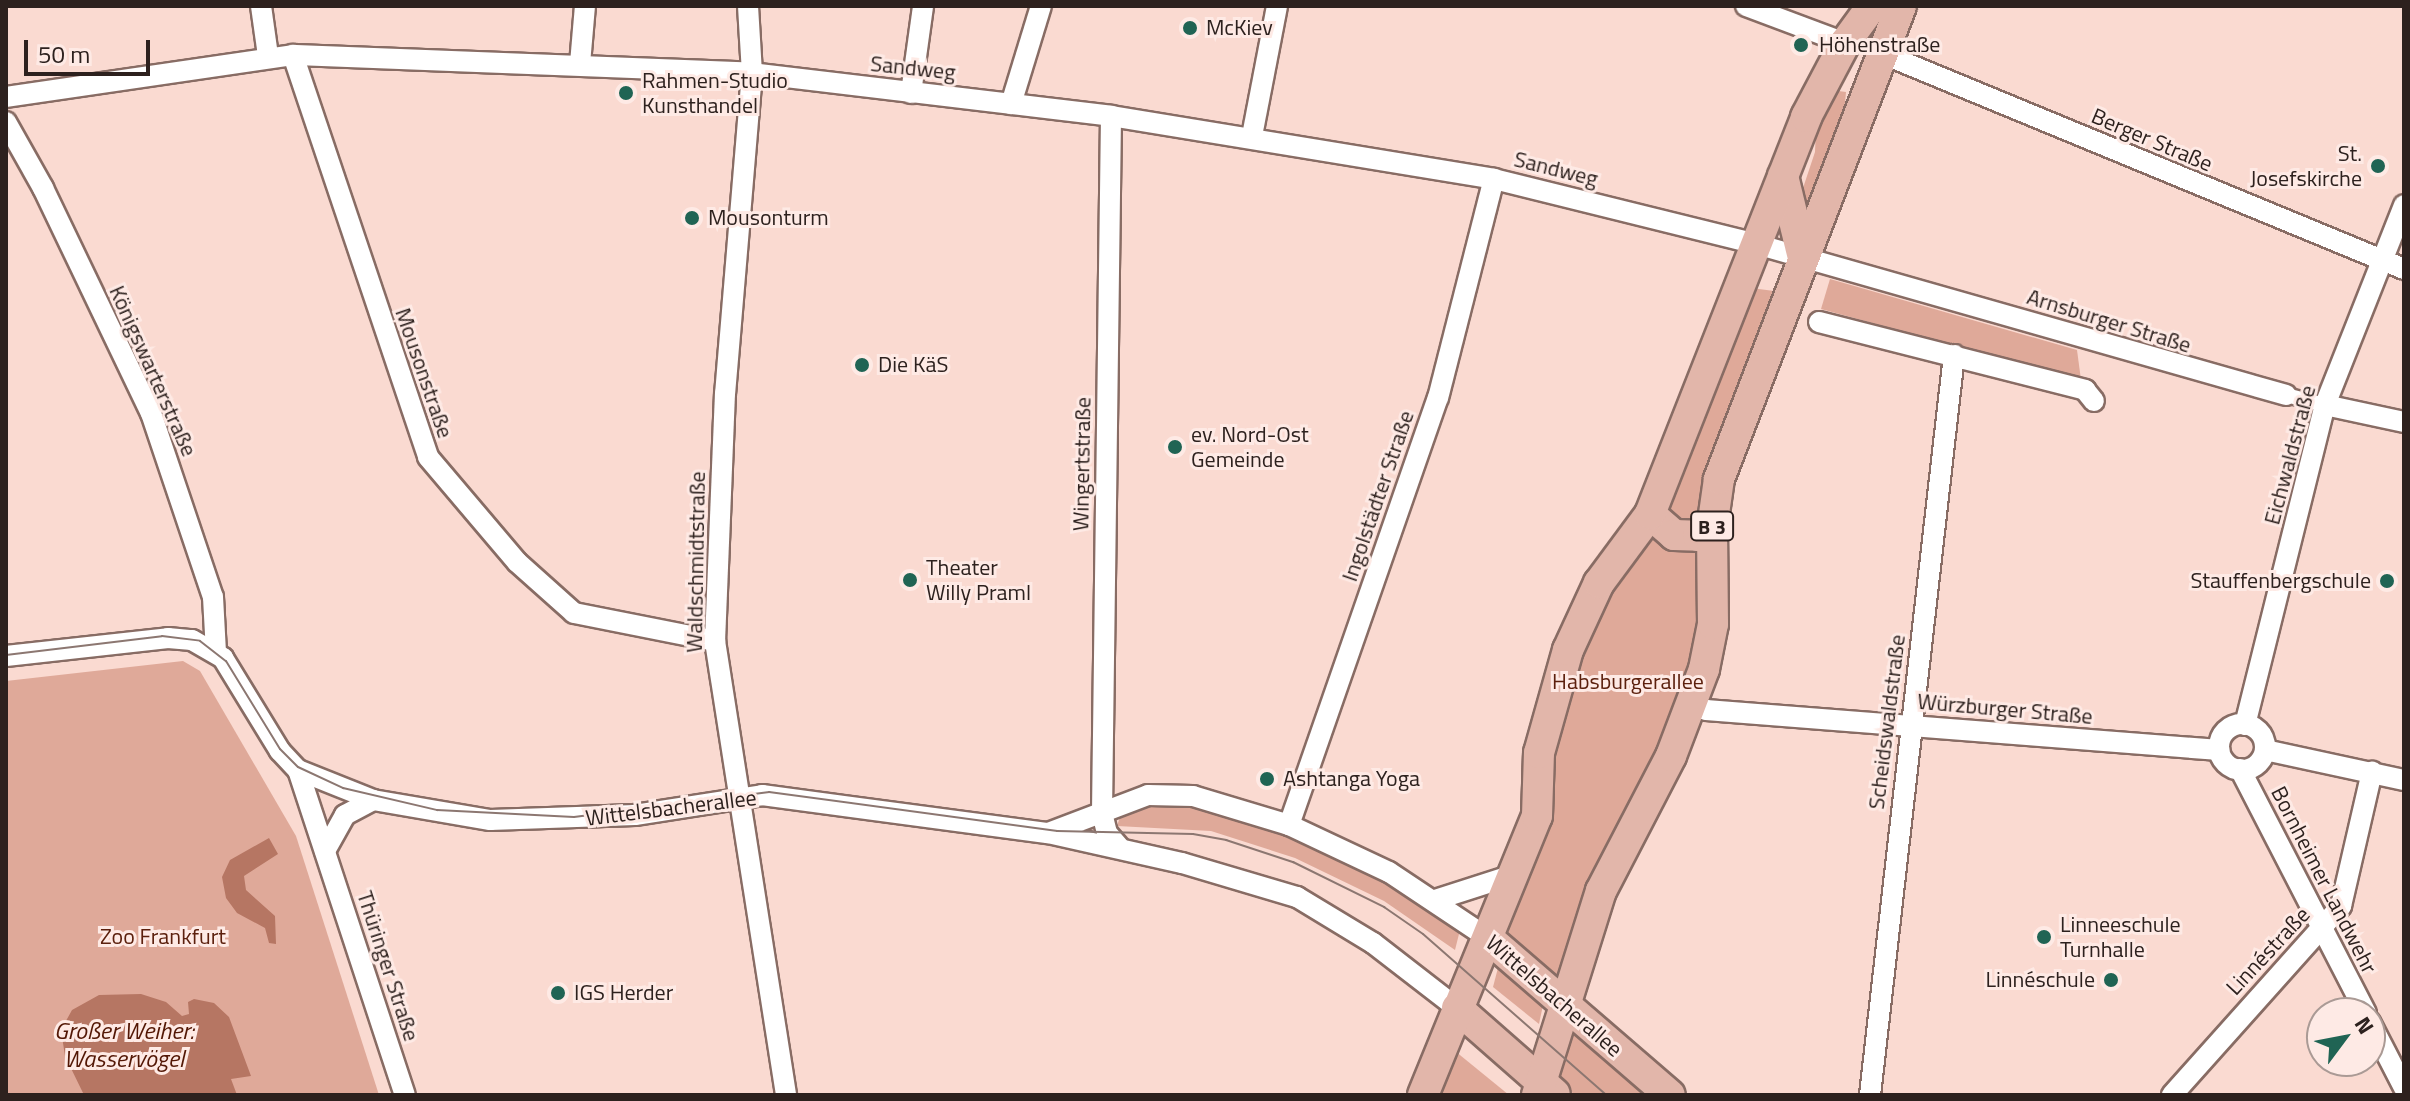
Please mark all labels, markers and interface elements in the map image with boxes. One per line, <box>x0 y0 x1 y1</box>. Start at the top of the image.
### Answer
place label: McKiev <box>1206 15 1273 41</box>
marker: McKiev <box>1181 19 1199 37</box>
scale bar <box>28 24 154 74</box>
place label: Höhenstraße <box>1819 32 1940 58</box>
marker: Höhenstraße <box>1790 34 1812 56</box>
text: 50 m <box>38 36 90 72</box>
street label: Sandweg <box>869 50 957 86</box>
place label: Rahmen-Studio Kunsthandel <box>642 67 788 118</box>
marker: Rahmen-Studio Kunsthandel <box>617 84 635 102</box>
street label: Berger Straße <box>2088 103 2216 177</box>
place label: St. Josefskirche <box>2250 140 2362 192</box>
street label: Sandweg <box>1511 146 1601 192</box>
marker: St. Josefskirche <box>2369 157 2387 175</box>
place label: Mousonturm <box>708 205 829 231</box>
marker: Mousonturm <box>683 209 701 227</box>
street label: Königswarterstraße <box>104 282 202 460</box>
street label: Arnsburger Straße <box>2024 284 2194 358</box>
street label: Mousonstraße <box>389 305 459 441</box>
place label: Die KäS <box>878 352 948 378</box>
marker: Die KäS <box>853 356 871 374</box>
street label: Eichwaldstraße <box>2259 383 2321 527</box>
street label: Wingertstraße <box>1068 397 1096 531</box>
street label: Ingolstädter Straße <box>1336 407 1420 585</box>
place label: ev. Nord-Ost Gemeinde <box>1191 421 1309 472</box>
marker: ev. Nord-Ost Gemeinde <box>1166 438 1184 456</box>
street label: Waldschmidtstraße <box>681 471 711 653</box>
road number: B 3 <box>1690 510 1734 542</box>
place label: Theater Willy Praml <box>926 554 1031 606</box>
place label: Stauffenbergschule <box>2191 568 2371 594</box>
marker: Theater Willy Praml <box>901 571 919 589</box>
marker: Stauffenbergschule <box>2378 572 2396 590</box>
street label: Scheidswaldstraße <box>1863 633 1911 811</box>
park label: Habsburgerallee <box>1552 669 1704 695</box>
street label: Würzburger Straße <box>1916 688 2094 730</box>
place label: Ashtanga Yoga <box>1283 766 1420 792</box>
marker: Ashtanga Yoga <box>1258 770 1276 788</box>
street label: Bornheimer Landwehr <box>2265 782 2383 978</box>
street label: Wittelsbacherallee <box>584 784 758 832</box>
street label: Thüringer Straße <box>351 888 425 1044</box>
street label: Linnéstraße <box>2221 902 2315 1000</box>
place label: Linneeschule Turnhalle <box>2060 911 2181 962</box>
park label: Zoo Frankfurt <box>100 924 226 950</box>
marker: Linneeschule Turnhalle <box>2035 928 2053 946</box>
street label: Wittelsbacherallee <box>1480 930 1628 1062</box>
place label: Linnéschule <box>1985 967 2095 993</box>
marker: Linnéschule <box>2102 971 2120 989</box>
place label: IGS Herder <box>574 980 673 1006</box>
marker: IGS Herder <box>549 984 567 1002</box>
north arrow <box>2306 997 2386 1077</box>
text: N <box>2346 1010 2383 1041</box>
water label: Großer Weiher: Wasservögel <box>54 1017 194 1073</box>

